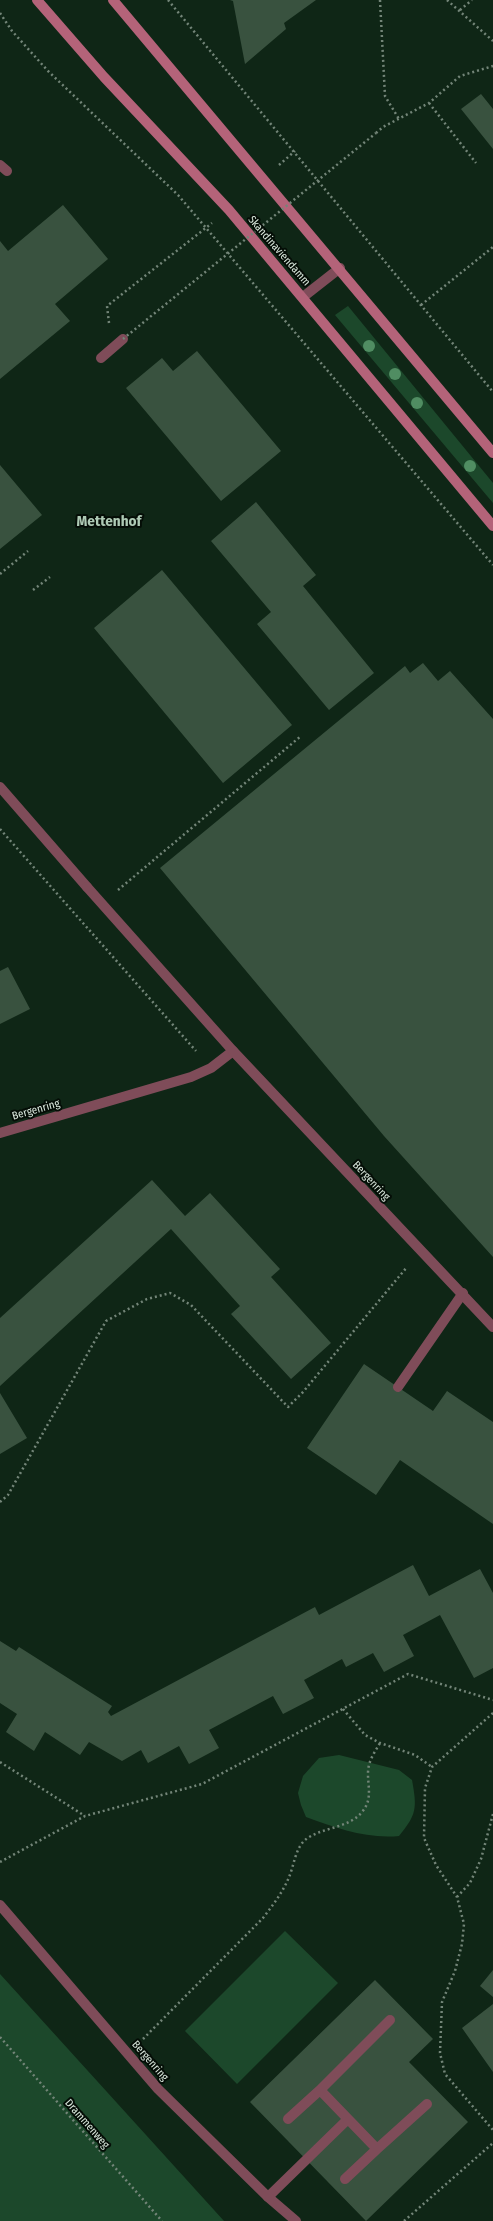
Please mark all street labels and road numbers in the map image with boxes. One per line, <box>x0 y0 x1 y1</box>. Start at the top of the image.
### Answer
street label: Skandinaviendamm <box>245 213 313 289</box>
street label: Bergenring <box>11 1097 61 1123</box>
street label: Bergenring <box>349 1159 393 1203</box>
street label: Bergenring <box>129 2038 171 2084</box>
street label: Drammenweg <box>62 2097 112 2151</box>

